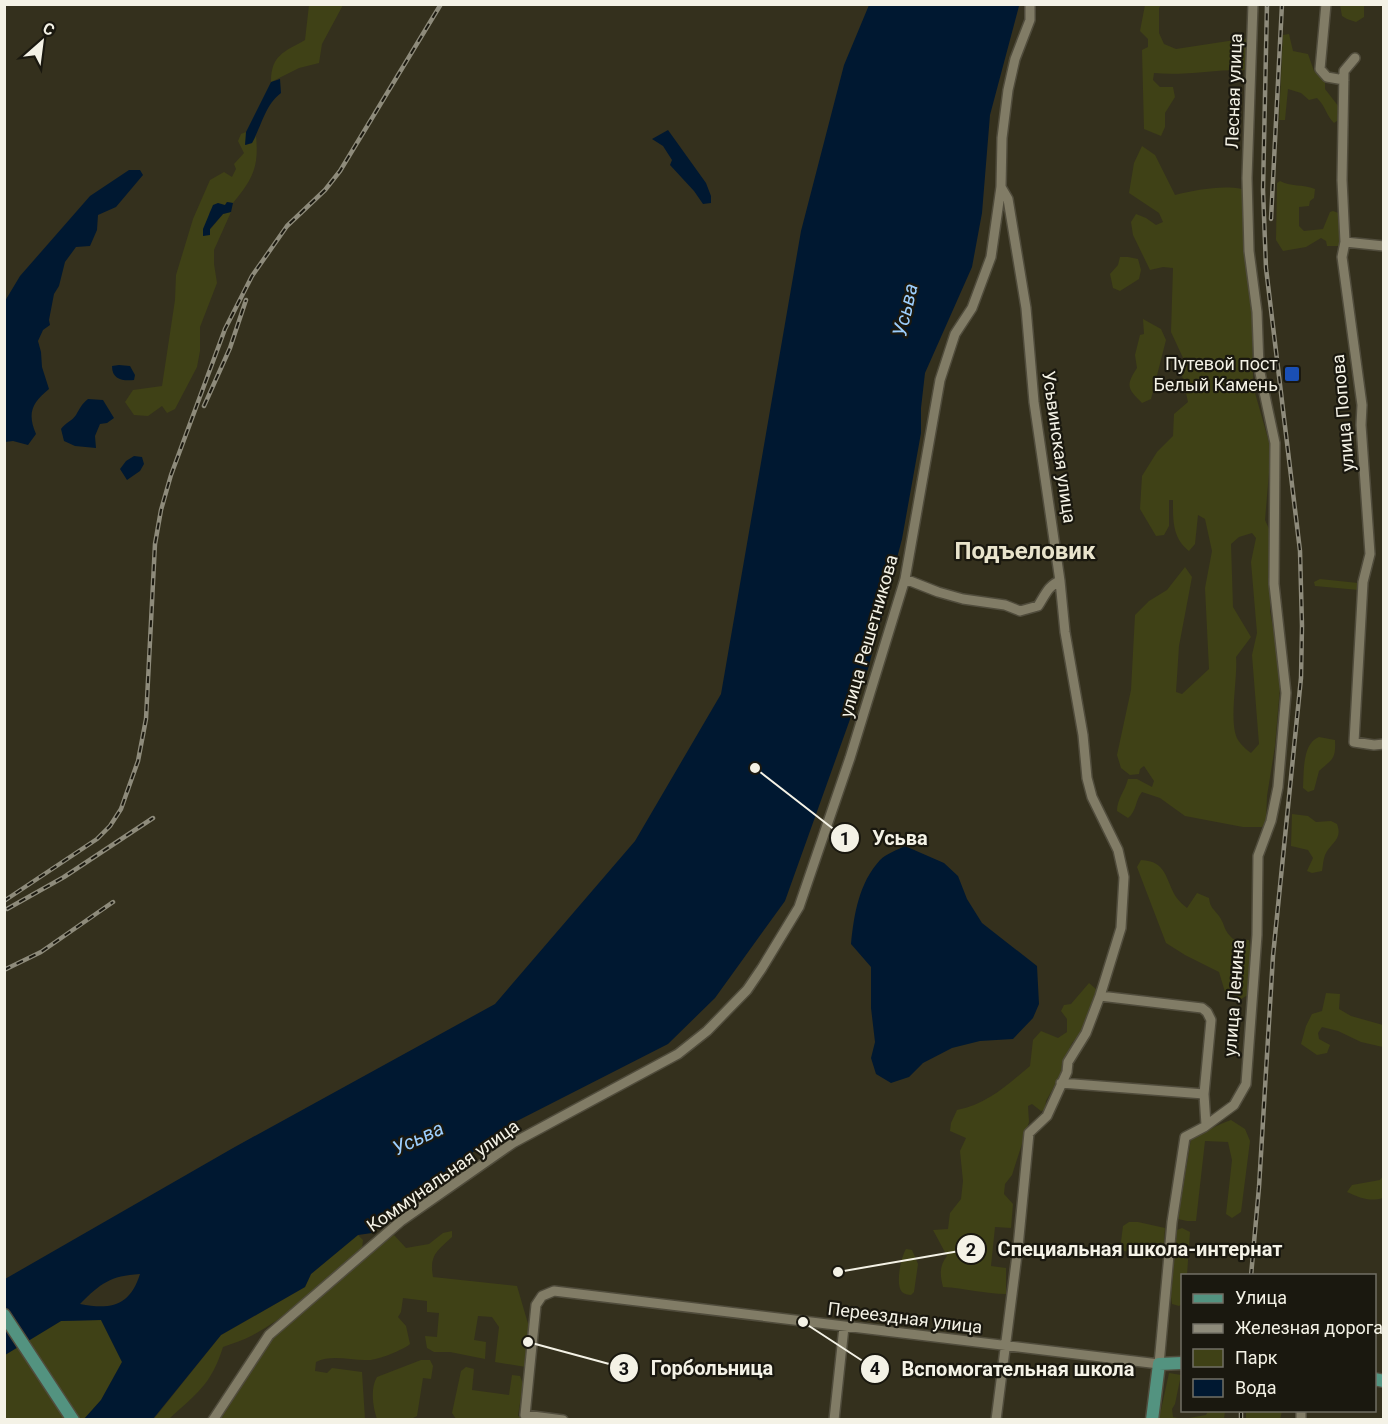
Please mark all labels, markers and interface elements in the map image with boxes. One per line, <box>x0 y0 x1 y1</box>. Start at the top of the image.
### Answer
north arrow <box>12 12 72 72</box>
text: С <box>40 18 58 40</box>
street label: Лесная улица <box>1221 33 1246 149</box>
water label: Усьва <box>887 281 923 339</box>
place label: Путевой пост Белый Камень <box>1153 353 1278 395</box>
street label: улица Попова <box>1327 353 1358 473</box>
marker: Путевой пост Белый Камень <box>1283 365 1301 383</box>
street label: Усьвинская улица <box>1038 369 1081 524</box>
district label: Подъеловик <box>955 537 1096 565</box>
street label: улица Решетникова <box>835 552 902 720</box>
callout: Усьва <box>830 819 940 857</box>
text: Усьва <box>872 826 928 850</box>
text: 1 <box>840 828 850 849</box>
street label: улица Ленина <box>1219 939 1248 1057</box>
street label: Коммунальная улица <box>363 1115 523 1236</box>
water label: Усьва <box>389 1116 447 1160</box>
callout: Специальная школа-интернат <box>956 1230 1295 1268</box>
text: Специальная школа-интернат <box>998 1237 1282 1261</box>
text: 2 <box>966 1239 976 1260</box>
legend <box>1181 1274 1376 1412</box>
text: Улица <box>1235 1287 1287 1308</box>
street label: Переездная улица <box>827 1298 984 1337</box>
text: Железная дорога <box>1235 1317 1383 1338</box>
text: Парк <box>1235 1347 1278 1368</box>
callout: Горбольница <box>609 1349 786 1387</box>
callout: Вспомогательная школа <box>860 1350 1147 1388</box>
text: Горбольница <box>651 1356 774 1380</box>
text: Вспомогательная школа <box>902 1357 1135 1381</box>
text: 3 <box>619 1358 629 1379</box>
text: 4 <box>870 1358 880 1379</box>
text: Вода <box>1235 1377 1277 1398</box>

